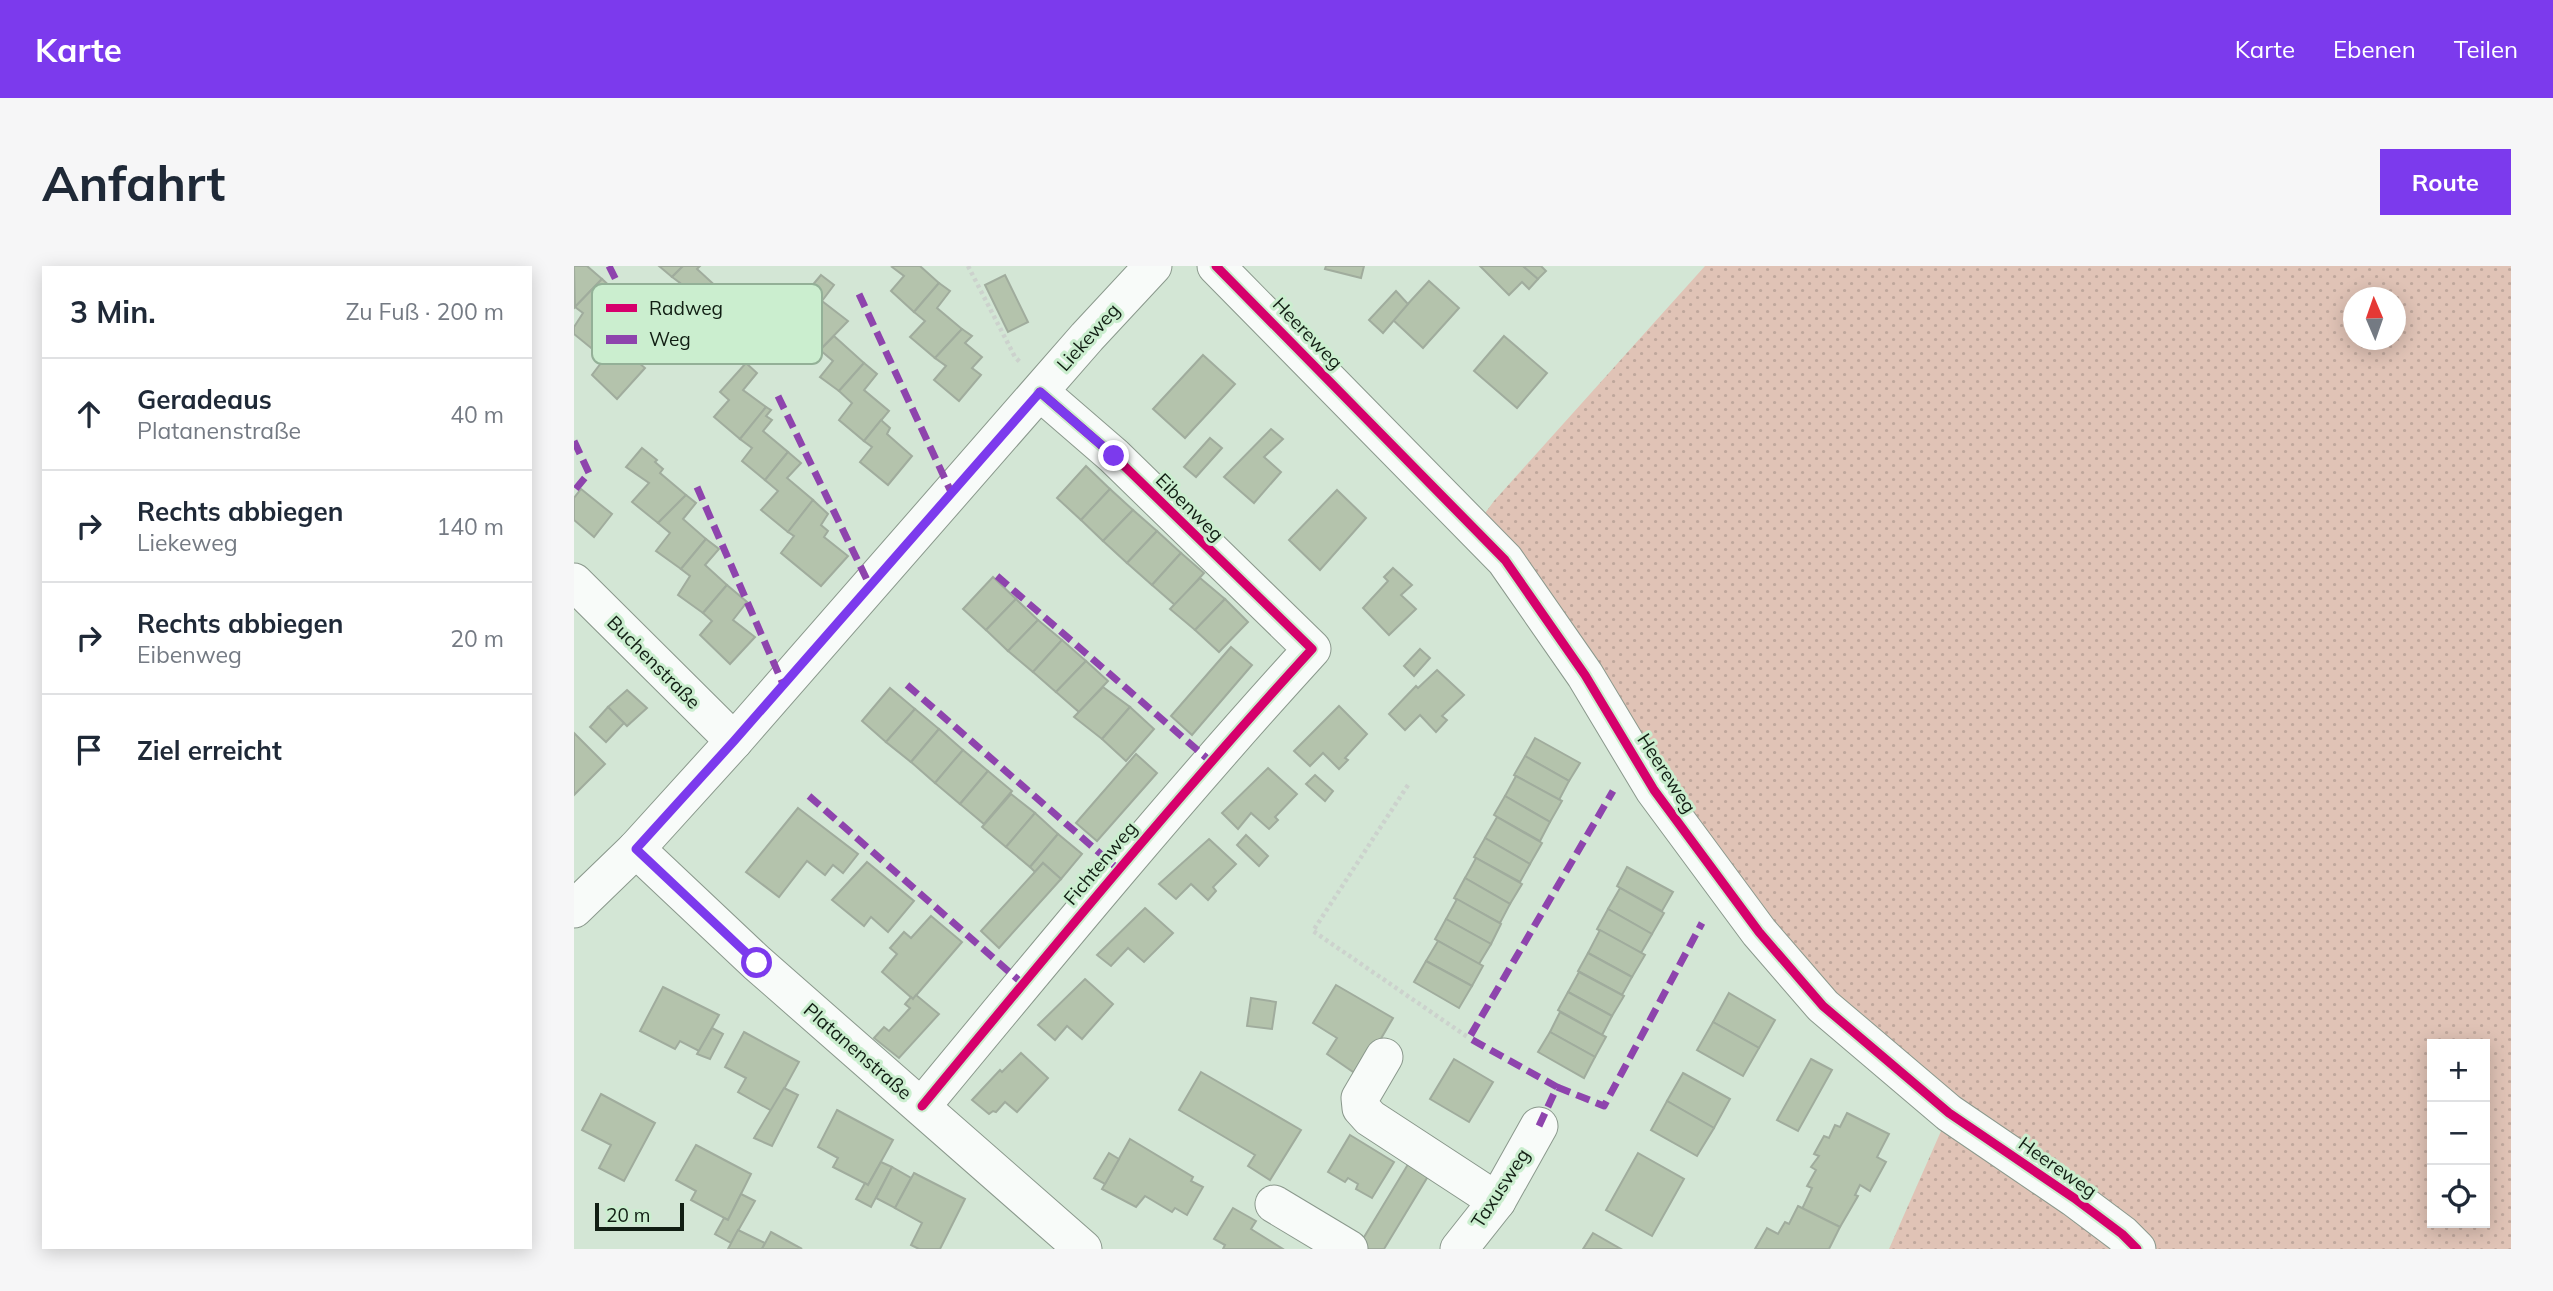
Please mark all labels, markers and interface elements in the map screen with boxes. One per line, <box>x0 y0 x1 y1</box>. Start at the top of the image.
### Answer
text: Karte <box>35 29 122 70</box>
text: Karte <box>2235 34 2295 64</box>
text: Ebenen <box>2333 34 2416 64</box>
text: Teilen <box>2454 34 2518 64</box>
button: Route <box>2380 149 2511 215</box>
text: Anfahrt <box>42 152 225 213</box>
legend <box>592 284 822 364</box>
north arrow <box>2343 287 2406 350</box>
street label: Heereweg <box>1268 292 1348 374</box>
text: 3 Min. <box>70 293 156 331</box>
text: Radweg <box>649 296 723 320</box>
text: Zu Fuß · 200 m <box>346 297 504 326</box>
street label: Liekeweg <box>1051 298 1125 376</box>
text: Weg <box>649 327 691 351</box>
text: Geradeaus <box>137 383 272 416</box>
icon: ahead <box>70 395 108 433</box>
text: 40 m <box>450 400 504 429</box>
text: Platanenstraße <box>137 416 301 445</box>
route end <box>1098 440 1129 471</box>
street label: Eibenweg <box>1151 468 1229 546</box>
text: Rechts abbiegen <box>137 495 343 528</box>
icon: right <box>70 507 108 545</box>
text: 140 m <box>436 512 504 541</box>
text: Liekeweg <box>137 528 238 557</box>
text: Rechts abbiegen <box>137 607 343 640</box>
street label: Buchenstraße <box>602 610 706 714</box>
icon: right <box>70 619 108 657</box>
text: 20 m <box>450 624 504 653</box>
text: Eibenweg <box>137 640 242 669</box>
street label: Heereweg <box>1632 729 1702 817</box>
icon: arrive <box>70 731 108 769</box>
text: Ziel erreicht <box>137 734 282 767</box>
street label: Fichtenweg <box>1058 816 1142 910</box>
route start <box>741 947 772 978</box>
street label: Platanenstraße <box>799 997 917 1105</box>
map controls <box>2427 1039 2490 1228</box>
button: + <box>2427 1039 2490 1102</box>
button: − <box>2427 1102 2490 1165</box>
street label: Heereweg <box>2014 1131 2102 1203</box>
street label: Taxusweg <box>1465 1144 1535 1232</box>
button: locate <box>2427 1165 2490 1228</box>
scale bar <box>595 1200 684 1232</box>
text: 20 m <box>606 1203 650 1227</box>

